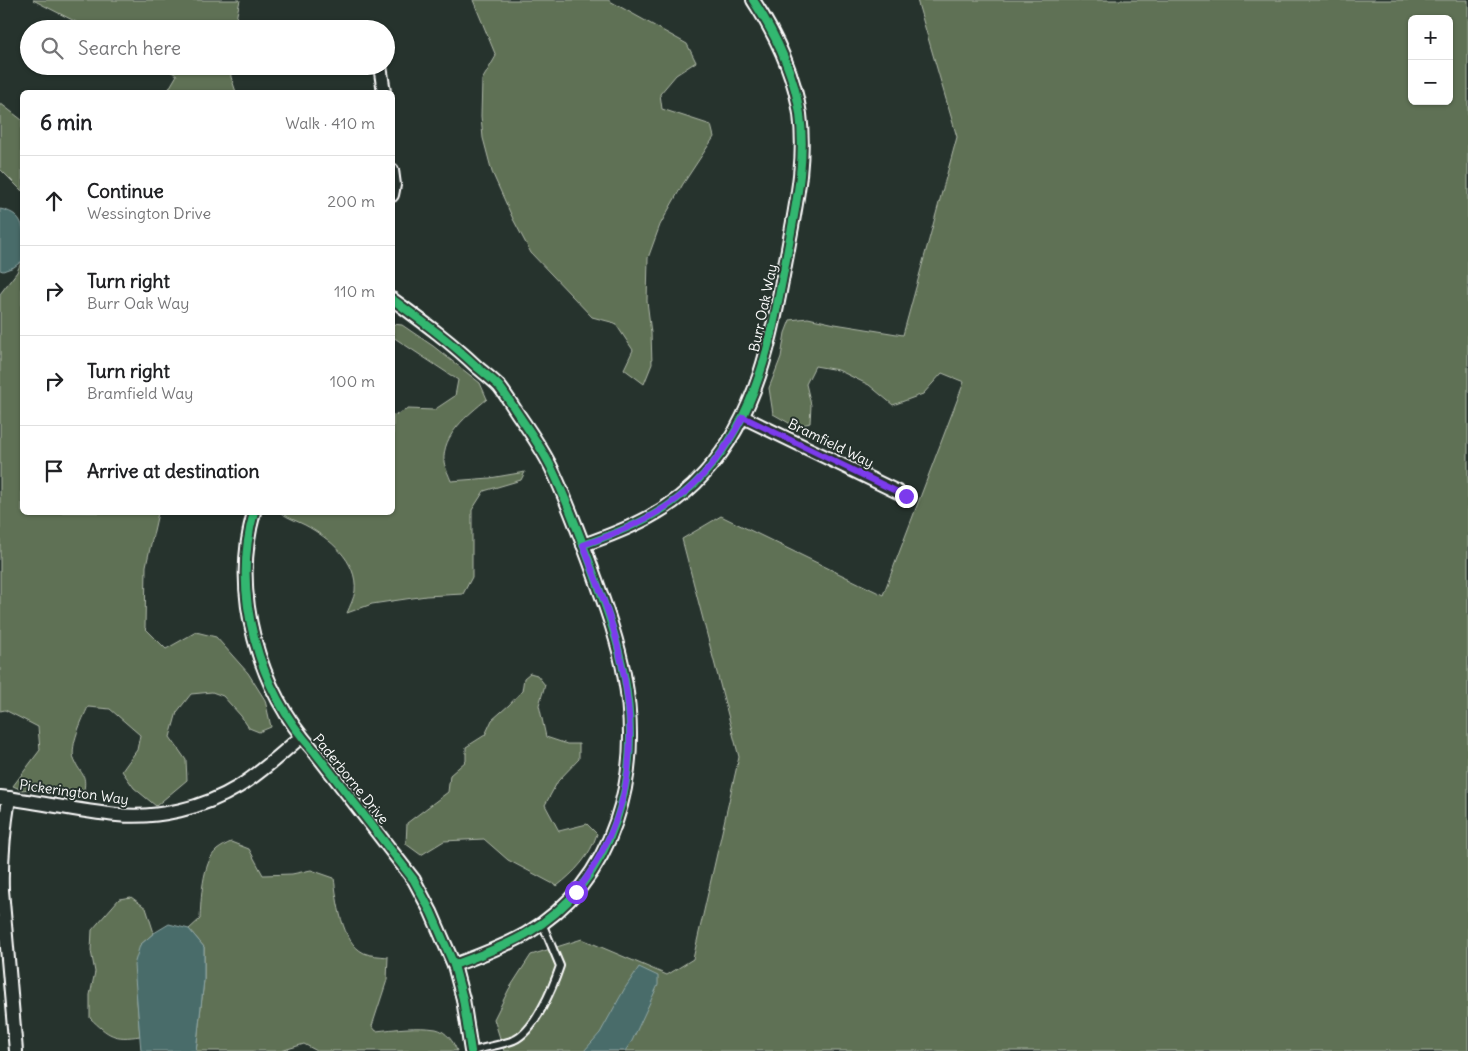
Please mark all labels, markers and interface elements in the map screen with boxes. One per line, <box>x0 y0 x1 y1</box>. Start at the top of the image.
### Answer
map controls <box>1408 15 1453 105</box>
button: + <box>1408 15 1453 60</box>
search box <box>20 20 395 75</box>
icon: search <box>38 34 66 62</box>
text: Search here <box>78 36 181 60</box>
button: − <box>1408 60 1453 105</box>
text: 6 min <box>40 109 92 136</box>
text: Walk · 410 m <box>285 113 375 133</box>
text: Continue <box>87 179 164 203</box>
icon: ahead <box>40 187 68 215</box>
text: 200 m <box>327 191 375 211</box>
text: Wessington Drive <box>87 203 211 223</box>
street label: Burr Oak Way <box>745 262 781 354</box>
text: Turn right <box>87 269 170 293</box>
icon: right <box>40 277 68 305</box>
text: 110 m <box>334 281 375 301</box>
text: Burr Oak Way <box>87 293 189 313</box>
text: Turn right <box>87 359 170 383</box>
icon: right <box>40 367 68 395</box>
text: 100 m <box>330 371 375 391</box>
text: Bramfield Way <box>87 383 193 403</box>
street label: Bramfield Way <box>785 415 877 471</box>
icon: arrive <box>40 457 68 485</box>
text: Arrive at destination <box>87 459 260 483</box>
route end <box>895 485 918 508</box>
street label: Paderborne Drive <box>309 730 393 828</box>
street label: Pickerington Way <box>18 775 130 809</box>
route start <box>565 881 588 904</box>

